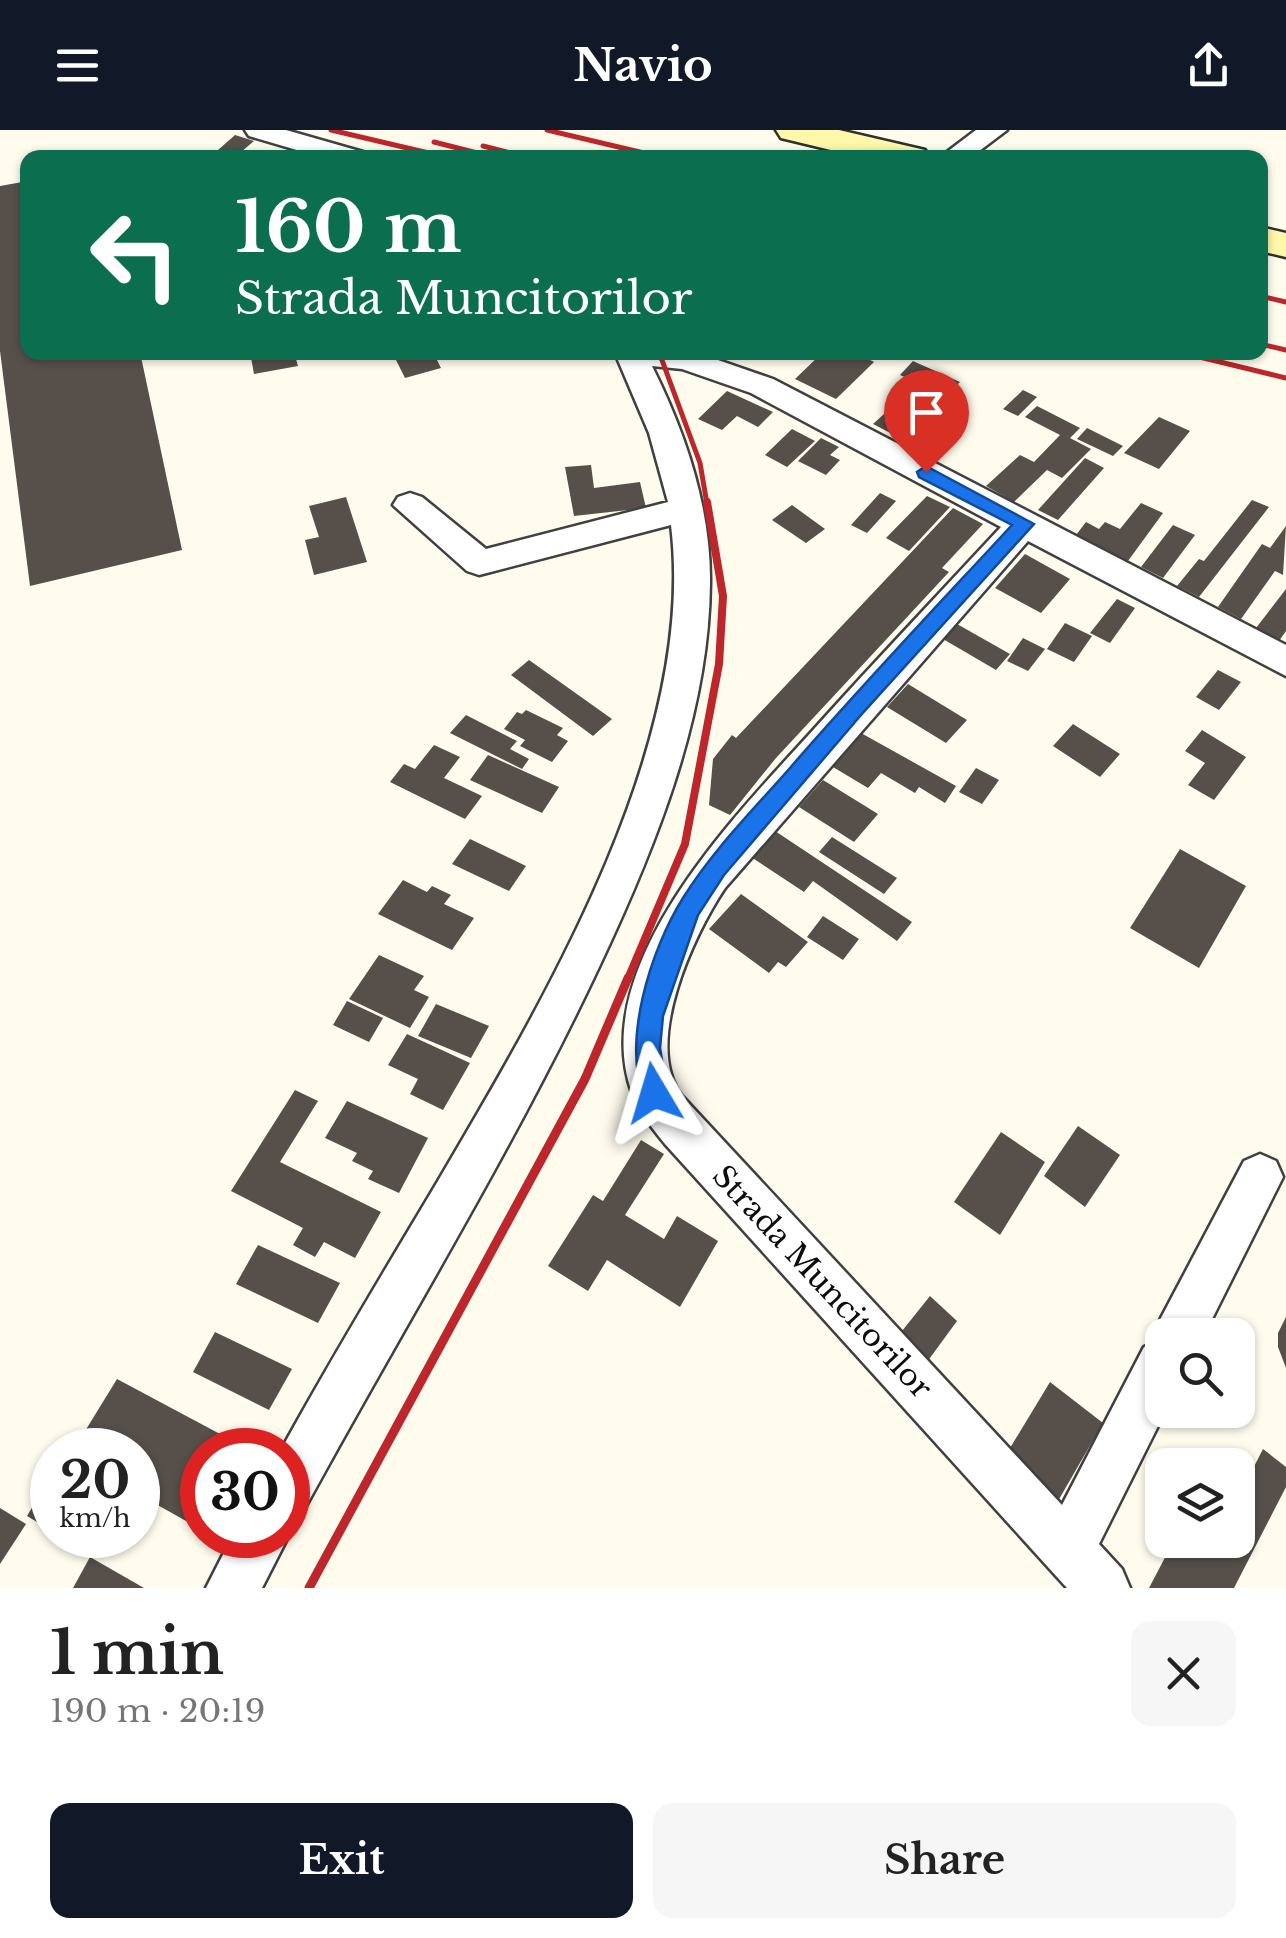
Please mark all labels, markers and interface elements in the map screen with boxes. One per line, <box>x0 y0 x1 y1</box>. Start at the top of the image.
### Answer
text: Navio <box>573 37 713 93</box>
icon: menu <box>50 38 105 93</box>
icon: share <box>1181 38 1236 93</box>
text: 160 m <box>235 184 462 271</box>
icon: left <box>70 190 200 320</box>
text: Strada Muncitorilor <box>235 270 692 326</box>
pin <box>884 370 969 473</box>
icon: arrive <box>899 385 954 440</box>
position arrow <box>602 1041 706 1145</box>
street label: Strada Muncitorilor <box>705 1158 940 1406</box>
map controls <box>1145 1318 1255 1558</box>
button: search <box>1145 1318 1255 1428</box>
speed limit sign: 30 <box>180 1428 310 1558</box>
button: layers <box>1145 1448 1255 1558</box>
text: 20 <box>60 1449 130 1512</box>
text: km/h <box>60 1503 130 1534</box>
text: 1 min <box>50 1616 224 1690</box>
button: close <box>1131 1621 1236 1726</box>
text: 190 m · 20:19 <box>50 1691 265 1731</box>
button: Exit <box>50 1803 633 1918</box>
button: Share <box>653 1803 1236 1918</box>

